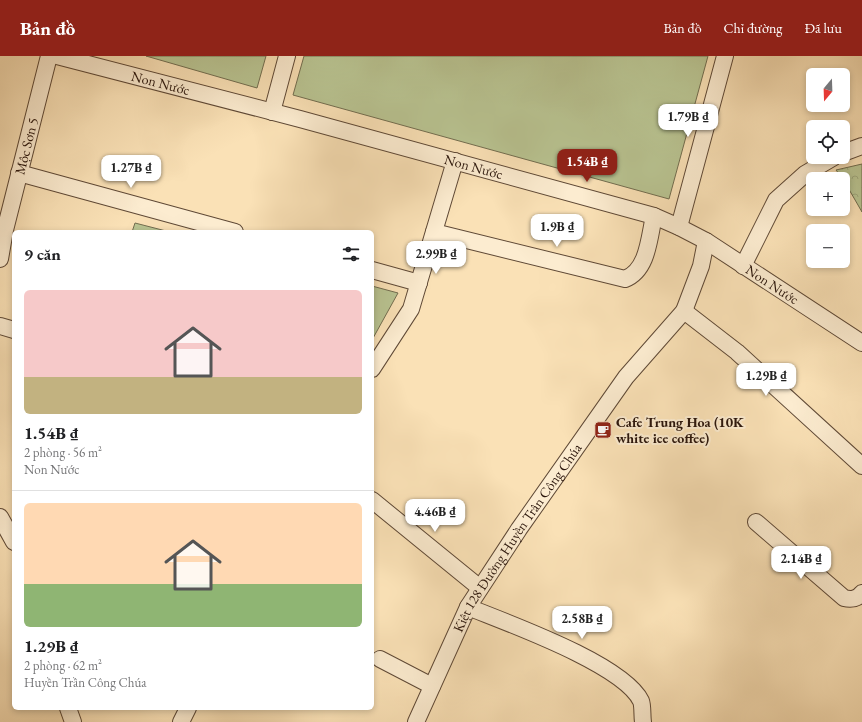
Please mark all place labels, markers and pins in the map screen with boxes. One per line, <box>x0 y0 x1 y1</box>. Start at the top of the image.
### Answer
pin: 1.79B ₫ <box>651 104 725 138</box>
pin: 1.54B ₫ <box>550 149 624 183</box>
pin: 1.27B ₫ <box>94 155 168 189</box>
pin: 1.9B ₫ <box>524 214 590 248</box>
pin: 2.99B ₫ <box>399 241 473 275</box>
pin: 1.29B ₫ <box>729 363 803 397</box>
place label: Cafe Trung Hoa (10K white ice coffee) <box>616 413 744 447</box>
cafe icon: Cafe Trung Hoa (10K white ice coffee) <box>593 420 613 440</box>
pin: 4.46B ₫ <box>398 499 472 533</box>
pin: 2.14B ₫ <box>764 546 838 580</box>
pin: 2.58B ₫ <box>545 606 619 640</box>

